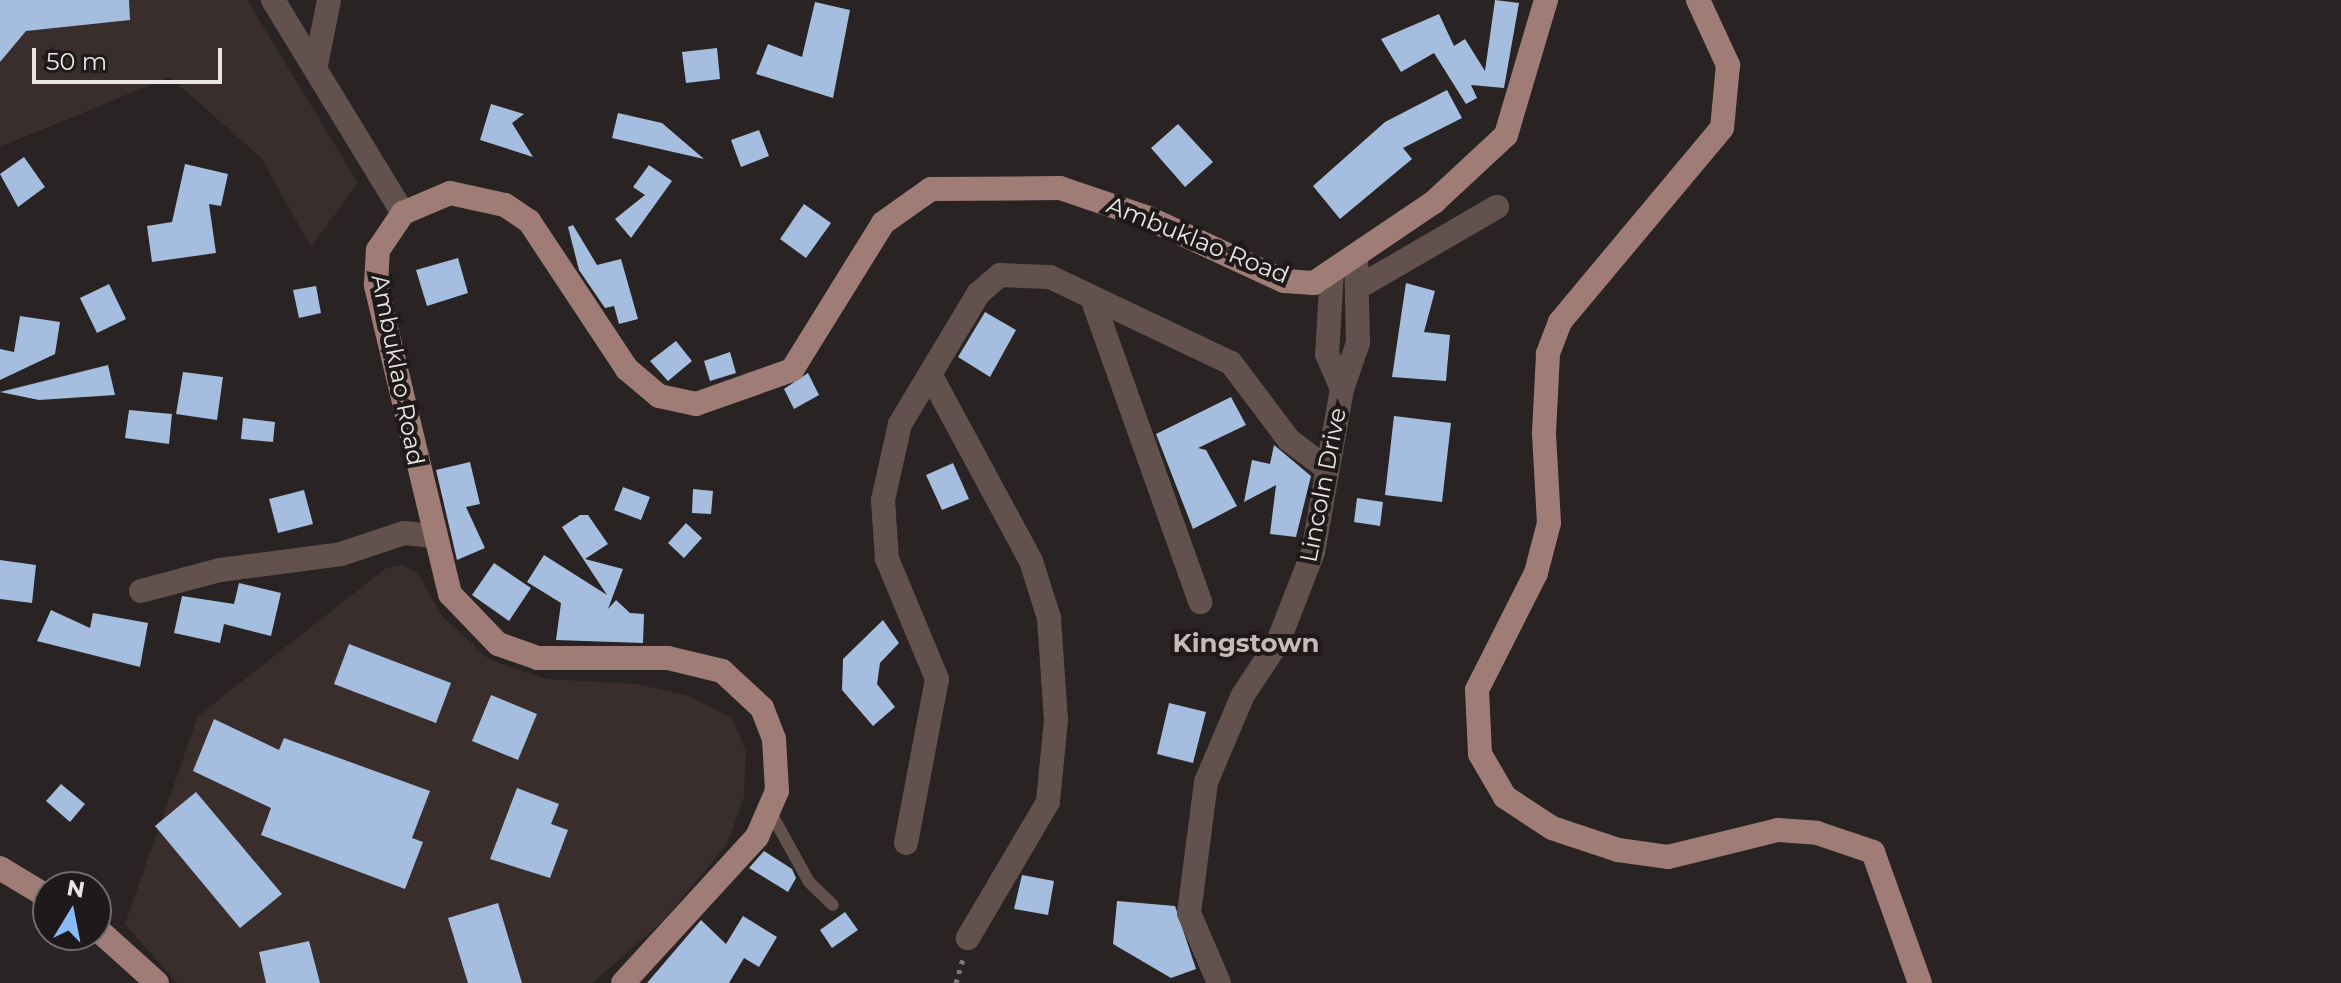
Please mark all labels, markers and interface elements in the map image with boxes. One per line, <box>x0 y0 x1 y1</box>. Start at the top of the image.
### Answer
scale bar <box>36 32 226 82</box>
text: 50 m <box>46 47 107 76</box>
street label: Ambuklao Road <box>1103 190 1293 290</box>
street label: Ambuklao Road <box>365 272 431 468</box>
street label: Lincoln Drive <box>1294 405 1352 565</box>
district label: Kingstown <box>1173 628 1319 660</box>
north arrow <box>32 871 112 951</box>
text: N <box>65 874 87 904</box>

